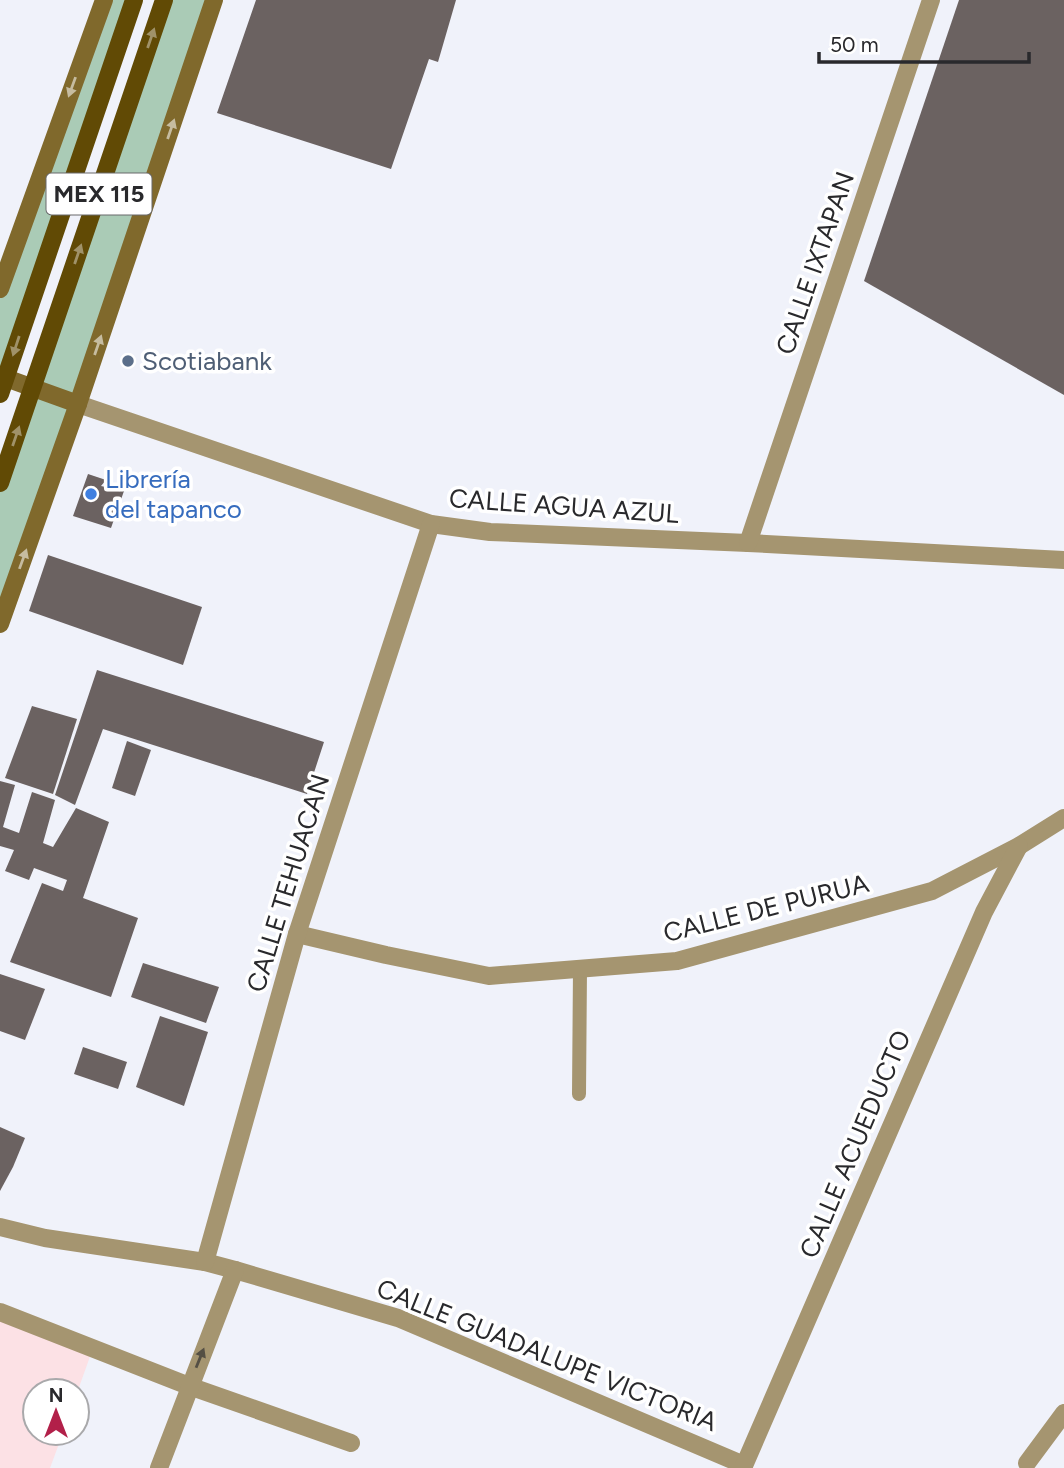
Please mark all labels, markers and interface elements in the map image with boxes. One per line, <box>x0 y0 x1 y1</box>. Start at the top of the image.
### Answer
scale bar <box>819 21 1029 65</box>
one-way arrow <box>147 28 157 49</box>
text: 50 m <box>830 32 879 57</box>
one-way arrow <box>67 77 78 98</box>
one-way arrow <box>166 118 177 139</box>
street label: CALLE IXTAPAN <box>769 167 861 359</box>
road number: MEX 115 <box>46 174 152 214</box>
one-way arrow <box>74 243 84 264</box>
one-way arrow <box>93 334 104 355</box>
one-way arrow <box>10 335 21 356</box>
place label: Scotiabank <box>142 345 272 377</box>
marker: Scotiabank <box>120 353 136 369</box>
one-way arrow <box>12 425 22 446</box>
place label: Librería del tapanco <box>105 463 242 525</box>
street label: CALLE AGUA AZUL <box>448 482 681 530</box>
marker: Librería del tapanco <box>83 486 99 502</box>
one-way arrow <box>18 549 29 570</box>
street label: CALLE TEHUACAN <box>240 770 336 996</box>
street label: CALLE DE PURUA <box>660 867 872 949</box>
street label: CALLE ACUEDUCTO <box>793 1025 917 1263</box>
street label: CALLE GUADALUPE VICTORIA <box>372 1272 722 1438</box>
one-way arrow <box>195 1348 206 1369</box>
north arrow <box>21 1377 91 1447</box>
text: N <box>49 1384 63 1407</box>

